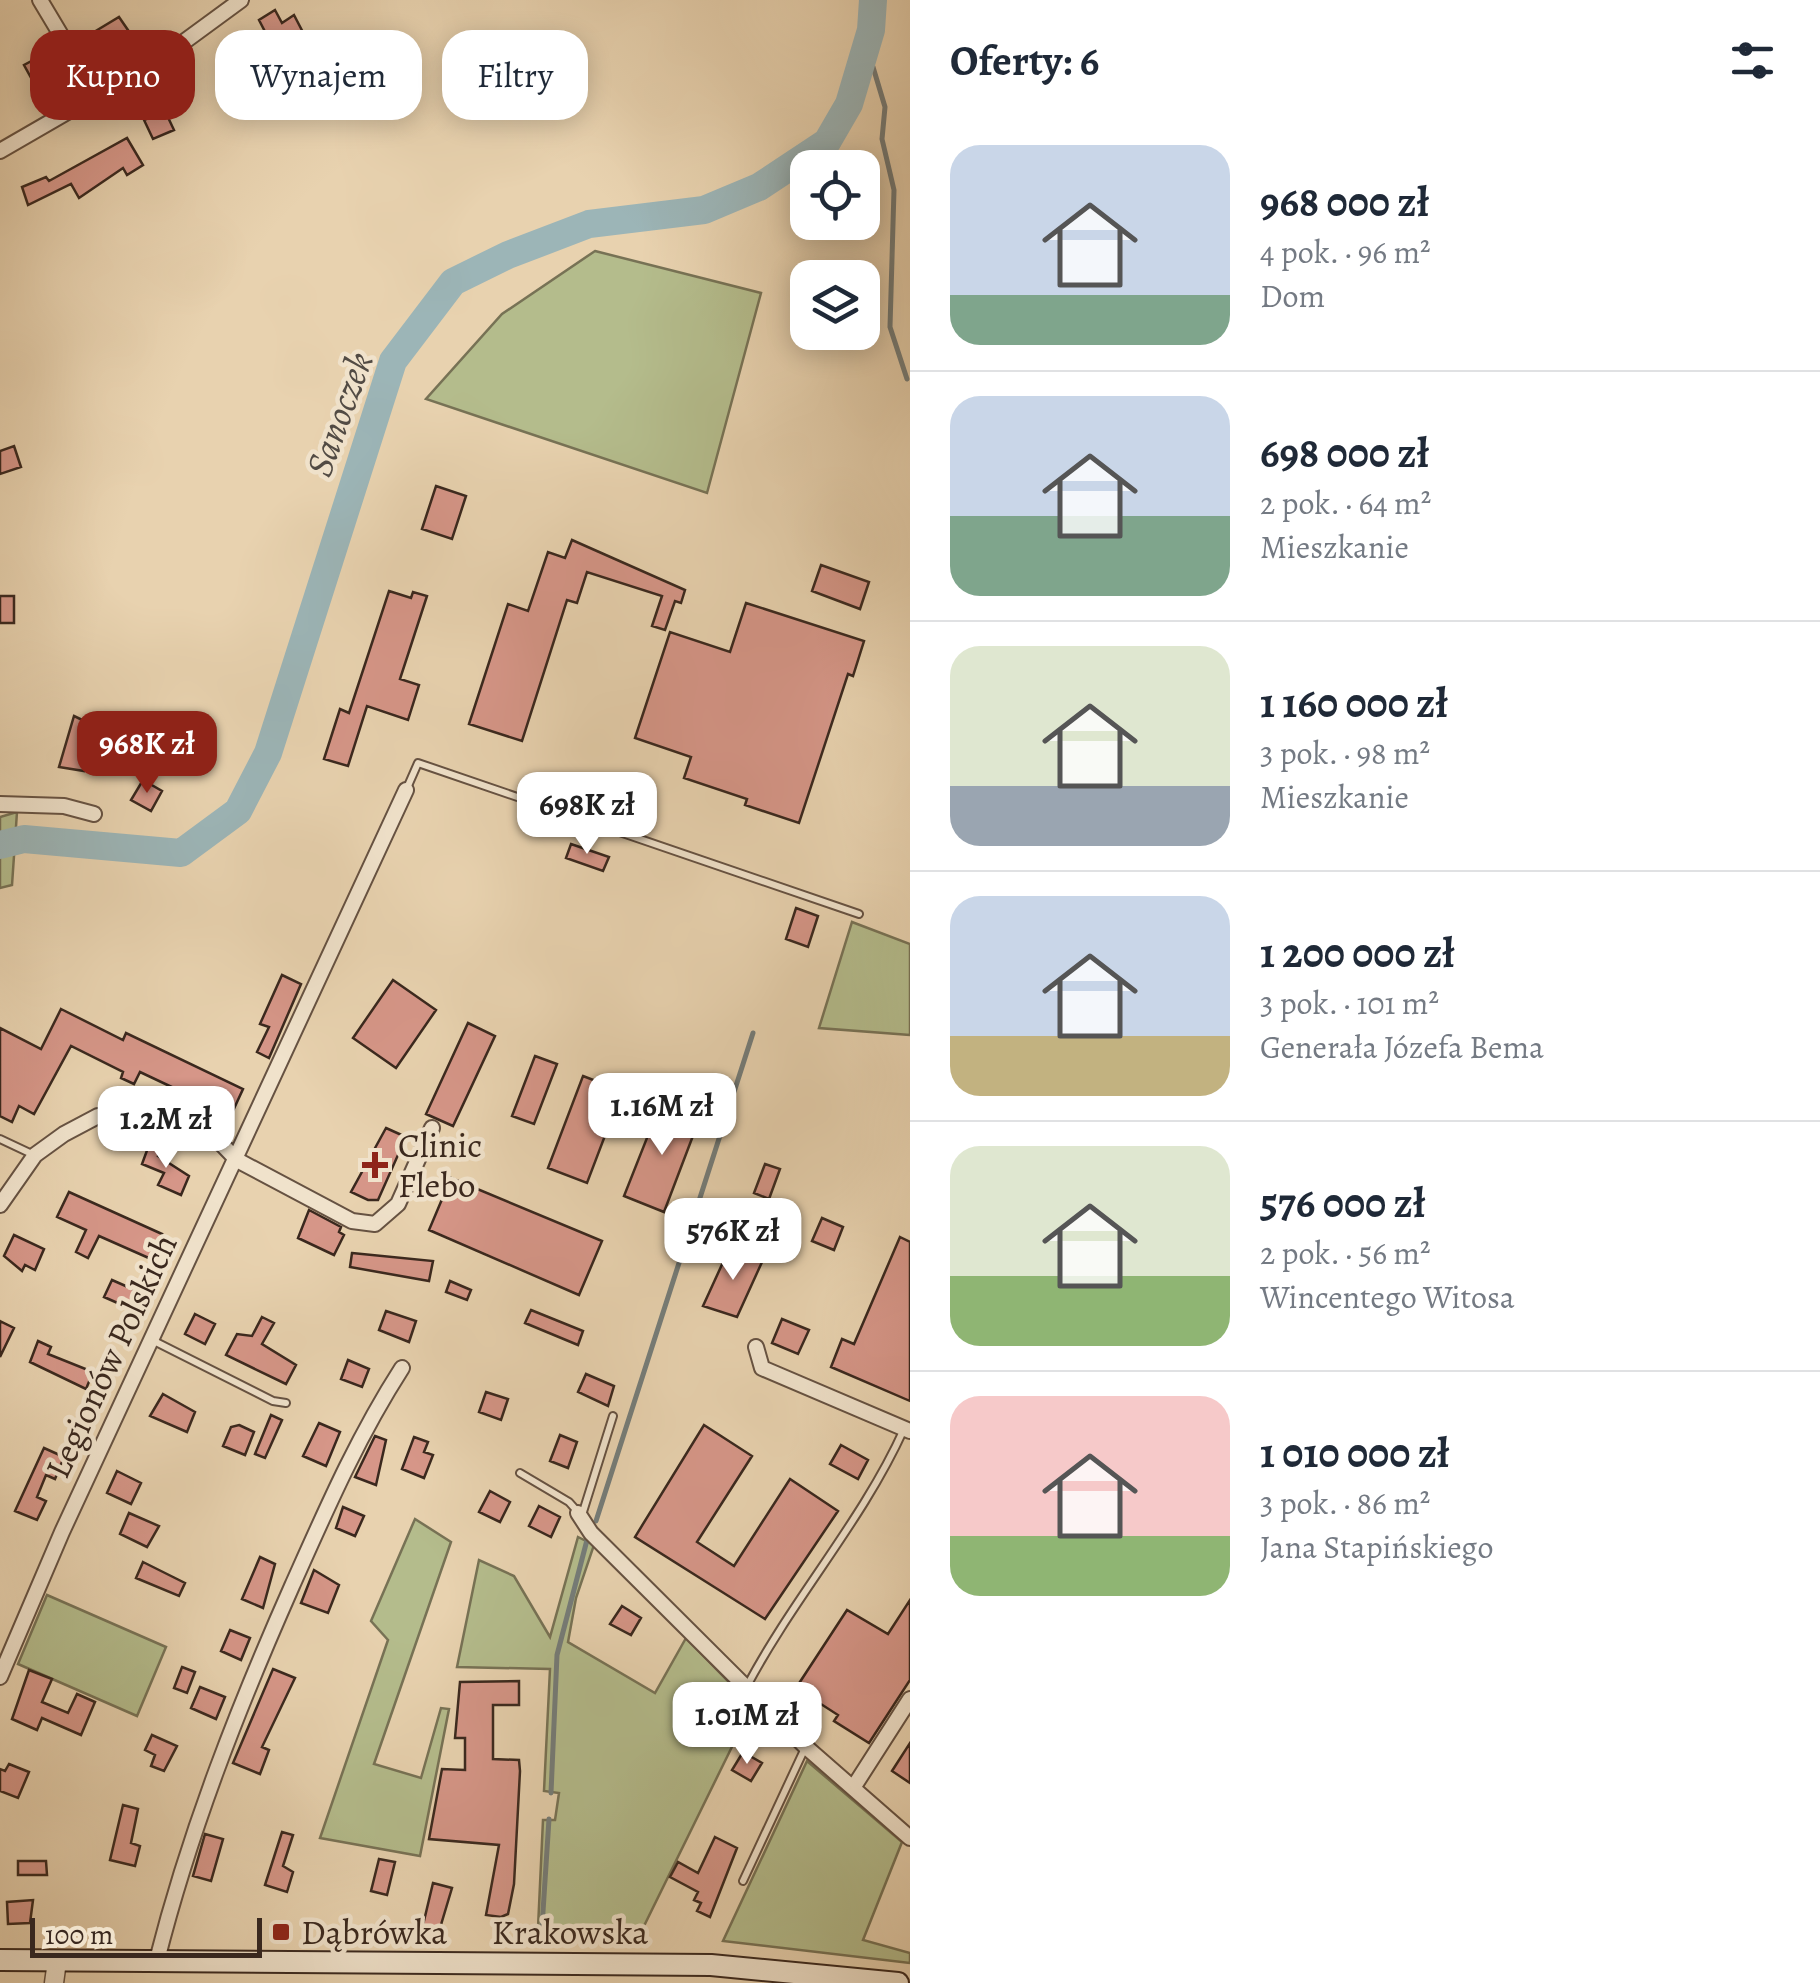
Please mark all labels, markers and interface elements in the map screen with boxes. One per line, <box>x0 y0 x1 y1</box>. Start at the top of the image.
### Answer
chip: Kupno <box>30 30 195 120</box>
chip: Wynajem <box>215 30 422 120</box>
chip: Filtry <box>442 30 588 120</box>
text: Oferty: 6 <box>950 32 1099 89</box>
icon: filters <box>1725 33 1780 88</box>
map controls <box>790 150 880 350</box>
button: locate <box>790 150 880 240</box>
text: 968 000 zł <box>1260 173 1429 230</box>
icon: home <box>1030 185 1150 305</box>
text: 4 pok. · 96 m² <box>1260 230 1431 274</box>
button: layers <box>790 260 880 350</box>
text: Dom <box>1260 274 1325 318</box>
water label: Sanoczek <box>292 344 386 484</box>
text: 698 000 zł <box>1260 424 1429 481</box>
icon: home <box>1030 436 1150 556</box>
text: 2 pok. · 64 m² <box>1260 481 1431 525</box>
text: Mieszkanie <box>1260 525 1409 569</box>
text: 1 160 000 zł <box>1260 674 1448 731</box>
icon: home <box>1030 686 1150 806</box>
pin: 968K zł <box>55 711 239 796</box>
text: 968K zł <box>99 721 195 765</box>
text: 3 pok. · 98 m² <box>1260 731 1430 775</box>
pin: 698K zł <box>495 772 679 857</box>
text: Mieszkanie <box>1260 775 1409 819</box>
text: 698K zł <box>539 782 635 826</box>
text: 1 200 000 zł <box>1260 924 1455 981</box>
icon: home <box>1030 936 1150 1056</box>
text: 3 pok. · 101 m² <box>1260 981 1439 1025</box>
text: Generała Józefa Bema <box>1260 1025 1544 1069</box>
pin: 1.16M zł <box>559 1073 765 1158</box>
text: 1.16M zł <box>610 1083 714 1127</box>
pin: 1.2M zł <box>74 1086 258 1171</box>
text: 1.2M zł <box>120 1096 212 1140</box>
place label: Clinic Flebo <box>398 1121 482 1209</box>
marker: Clinic Flebo <box>362 1152 388 1178</box>
text: 576 000 zł <box>1260 1174 1425 1231</box>
icon: home <box>1030 1186 1150 1306</box>
pin: 576K zł <box>641 1198 825 1283</box>
text: 576K zł <box>686 1208 780 1252</box>
street label: Legionów Polskich <box>33 1226 189 1486</box>
text: 2 pok. · 56 m² <box>1260 1231 1430 1275</box>
text: Wincentego Witosa <box>1260 1275 1515 1319</box>
text: 1 010 000 zł <box>1260 1424 1450 1481</box>
icon: home <box>1030 1436 1150 1556</box>
text: 3 pok. · 86 m² <box>1260 1481 1430 1525</box>
text: Jana Stapińskiego <box>1260 1525 1493 1569</box>
pin: 1.01M zł <box>644 1682 850 1767</box>
text: 1.01M zł <box>695 1692 799 1736</box>
place label: Dąbrówka <box>301 1908 448 1956</box>
street label: Krakowska <box>492 1908 649 1956</box>
scale bar <box>30 1913 262 1958</box>
text: 100 m <box>45 1916 113 1954</box>
marker: Dąbrówka <box>270 1921 292 1943</box>

